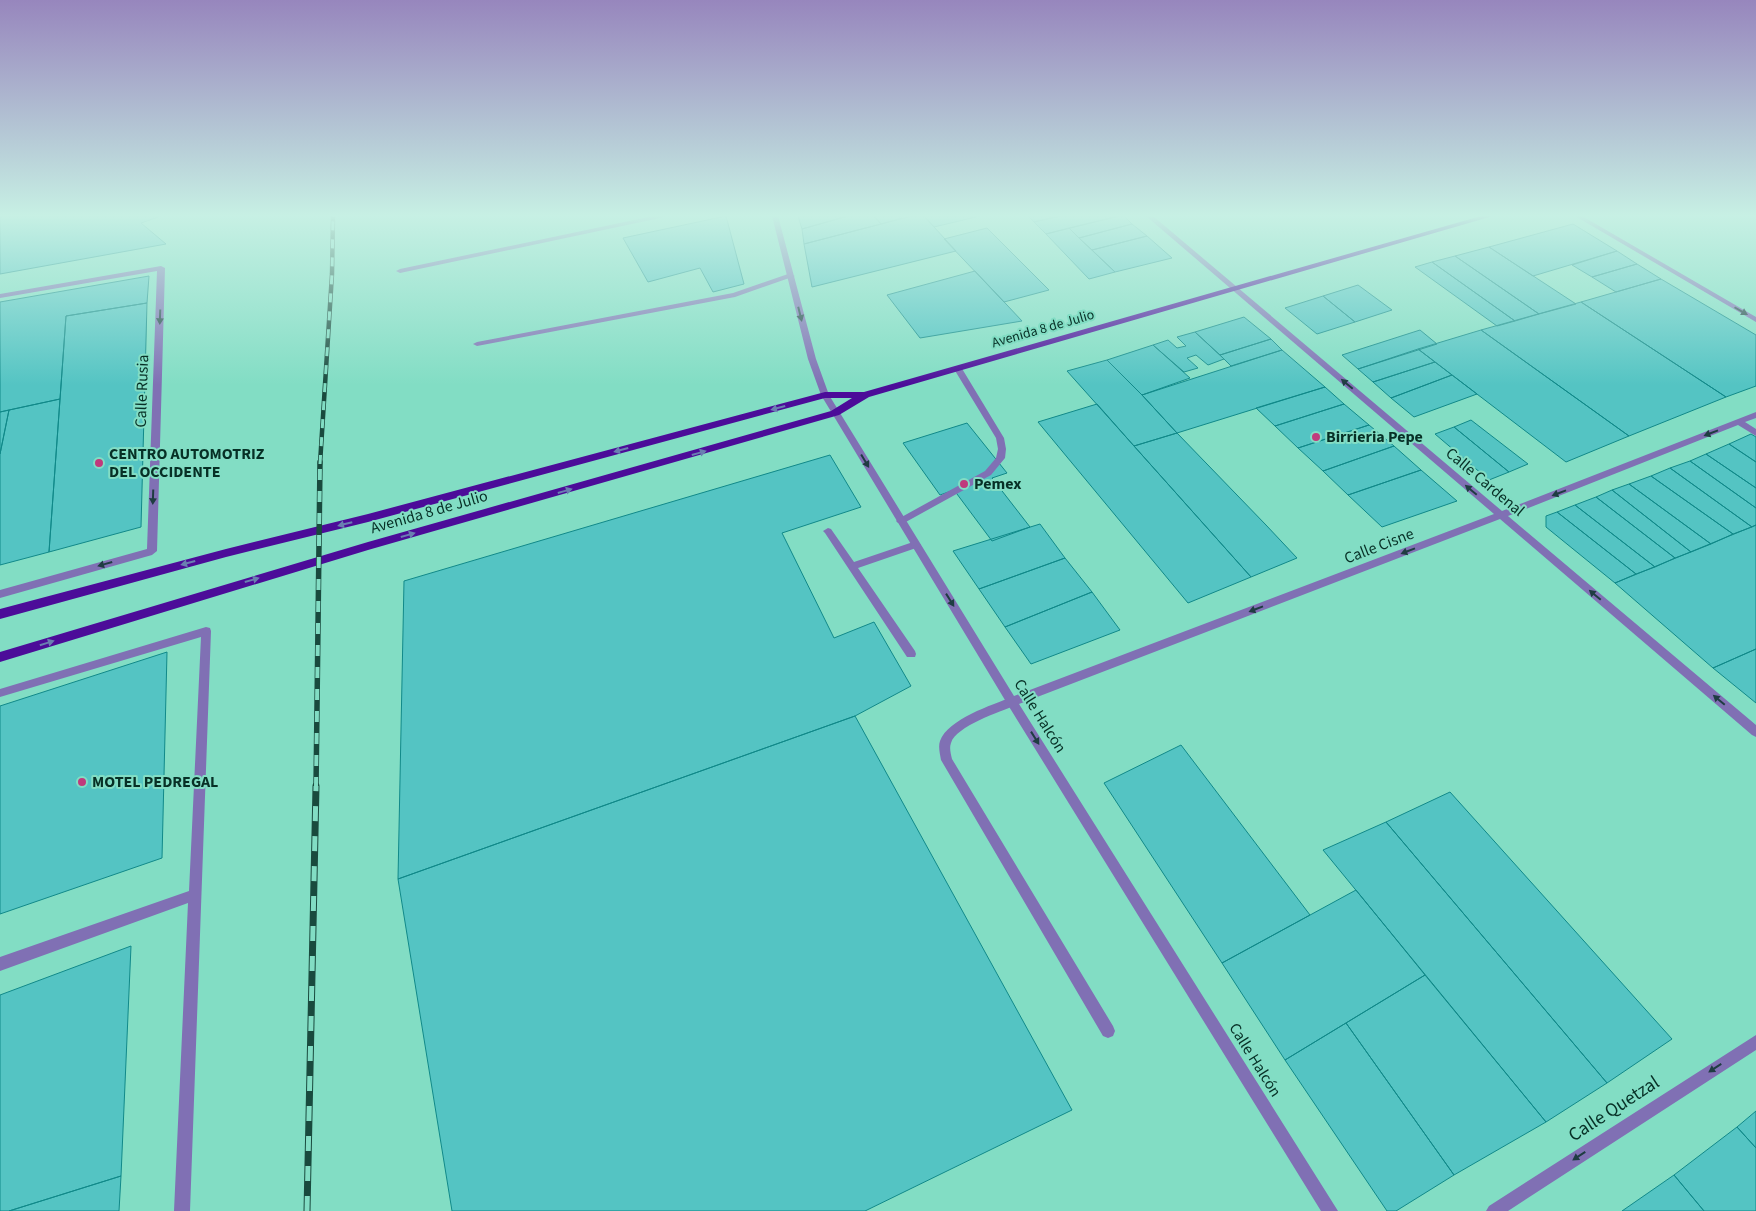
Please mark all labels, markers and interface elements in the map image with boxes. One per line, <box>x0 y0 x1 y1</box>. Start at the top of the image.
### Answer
street label: Avenida 8 de Julio <box>989 305 1097 353</box>
one-way arrow <box>796 306 804 321</box>
one-way arrow <box>1734 306 1748 315</box>
one-way arrow <box>155 309 163 325</box>
street label: Calle Rusia <box>130 354 154 428</box>
one-way arrow <box>1341 379 1354 390</box>
one-way arrow <box>770 404 785 412</box>
place label: Birrieria Pepe <box>1326 426 1423 448</box>
one-way arrow <box>1703 429 1718 437</box>
marker: Birrieria Pepe <box>1310 431 1322 443</box>
street label: Calle Cardenal <box>1441 442 1529 522</box>
place label: CENTRO AUTOMOTRIZ DEL OCCIDENTE <box>109 443 265 483</box>
one-way arrow <box>613 446 628 454</box>
one-way arrow <box>692 449 707 457</box>
one-way arrow <box>860 455 869 468</box>
marker: CENTRO AUTOMOTRIZ DEL OCCIDENTE <box>93 457 105 469</box>
place label: Pemex <box>974 473 1021 495</box>
marker: Pemex <box>958 478 970 490</box>
one-way arrow <box>1465 484 1478 495</box>
street label: Avenida 8 de Julio <box>368 485 490 539</box>
one-way arrow <box>558 487 573 495</box>
one-way arrow <box>149 489 157 505</box>
one-way arrow <box>1552 489 1567 497</box>
one-way arrow <box>338 520 353 528</box>
street label: Calle Cisne <box>1341 523 1417 569</box>
one-way arrow <box>401 530 416 538</box>
one-way arrow <box>1400 547 1415 555</box>
one-way arrow <box>180 559 195 567</box>
one-way arrow <box>97 560 112 568</box>
one-way arrow <box>245 576 260 584</box>
one-way arrow <box>1589 589 1602 600</box>
one-way arrow <box>945 593 954 606</box>
one-way arrow <box>1248 605 1263 613</box>
one-way arrow <box>39 638 54 646</box>
street label: Calle Halcón <box>1009 675 1071 757</box>
one-way arrow <box>1713 695 1725 706</box>
one-way arrow <box>1030 732 1040 745</box>
place label: MOTEL PEDREGAL <box>92 771 218 793</box>
marker: MOTEL PEDREGAL <box>76 776 88 788</box>
street label: Calle Halcón <box>1224 1019 1286 1101</box>
one-way arrow <box>1708 1063 1722 1073</box>
street label: Calle Quetzal <box>1563 1069 1665 1149</box>
one-way arrow <box>1572 1152 1585 1161</box>

